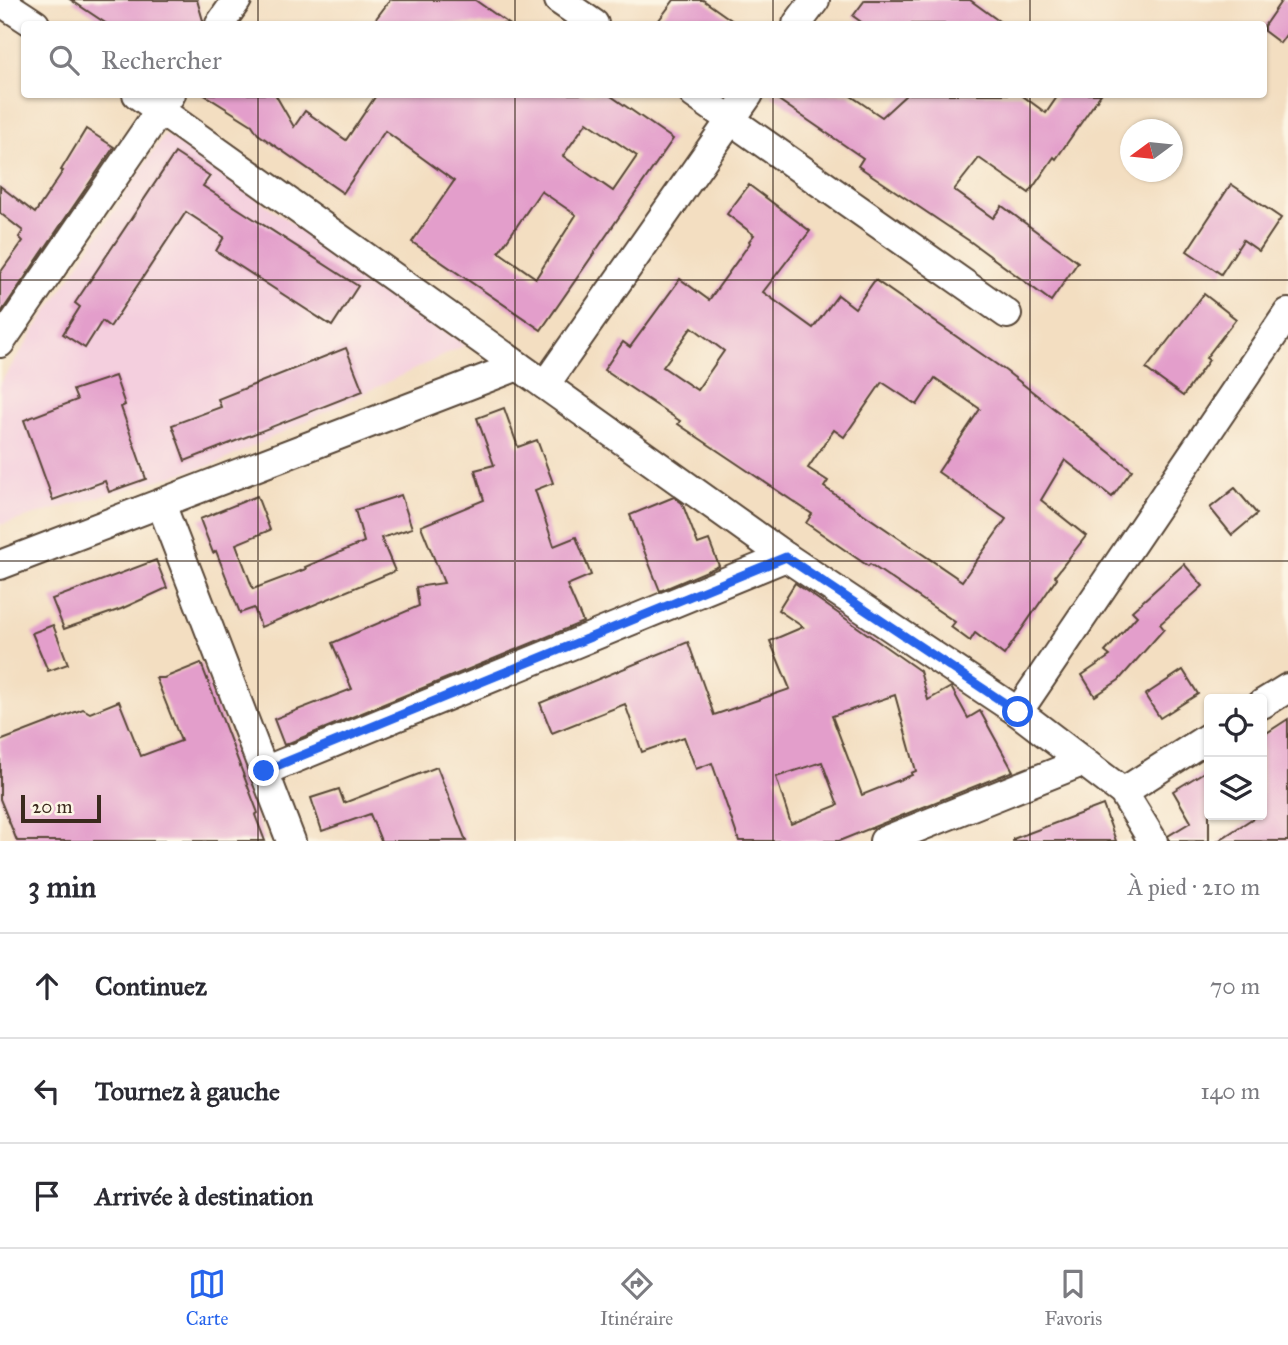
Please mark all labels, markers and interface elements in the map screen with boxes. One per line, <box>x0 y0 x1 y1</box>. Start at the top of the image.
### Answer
search box <box>21 21 1267 98</box>
icon: search <box>45 41 83 79</box>
text: Rechercher <box>101 44 222 76</box>
north arrow <box>1120 119 1183 182</box>
map controls <box>1204 694 1267 820</box>
button: locate <box>1204 694 1267 757</box>
route start <box>1002 696 1033 727</box>
route end <box>248 755 279 786</box>
button: layers <box>1204 757 1267 820</box>
scale bar <box>21 792 102 824</box>
text: 20 m <box>32 795 73 818</box>
text: 3 min <box>28 869 96 905</box>
text: À pied · 210 m <box>1128 873 1260 901</box>
icon: ahead <box>28 967 66 1005</box>
text: Continuez <box>95 970 207 1002</box>
text: 70 m <box>1210 972 1260 1000</box>
icon: left <box>28 1072 66 1110</box>
text: Tournez à gauche <box>95 1075 280 1107</box>
text: 140 m <box>1200 1077 1260 1105</box>
icon: arrive <box>28 1177 66 1215</box>
text: Arrivée à destination <box>95 1180 313 1212</box>
tab: Carte <box>186 1265 228 1330</box>
tab: Itinéraire <box>600 1265 673 1330</box>
tab: Favoris <box>1045 1265 1102 1330</box>

